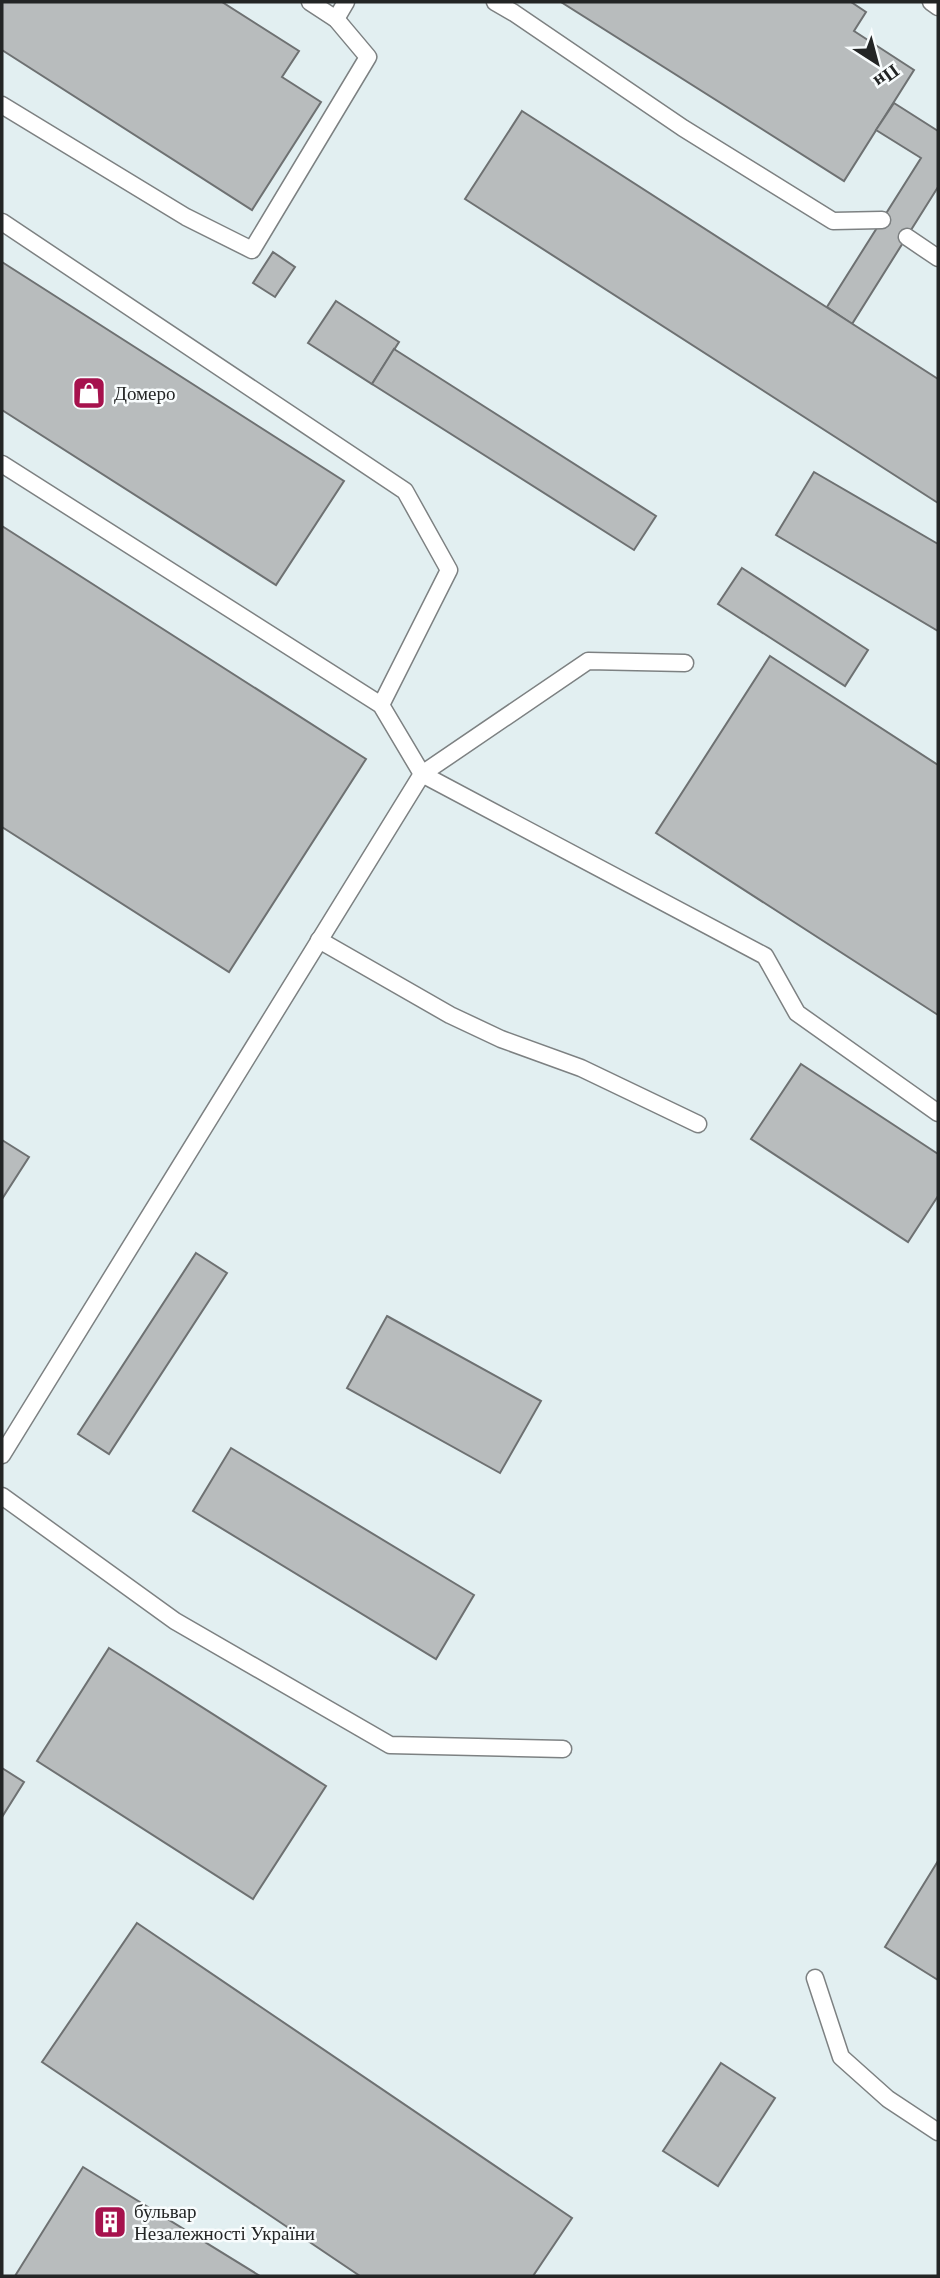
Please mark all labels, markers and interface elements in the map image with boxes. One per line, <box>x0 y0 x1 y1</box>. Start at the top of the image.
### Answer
north arrow <box>842 28 912 98</box>
text: Пн <box>870 60 903 92</box>
shop icon: Домеро <box>70 374 108 412</box>
place label: Домеро <box>114 383 176 404</box>
place label: бульвар Незалежності України <box>134 2201 315 2244</box>
building icon: бульвар Незалежності України <box>91 2203 129 2241</box>

